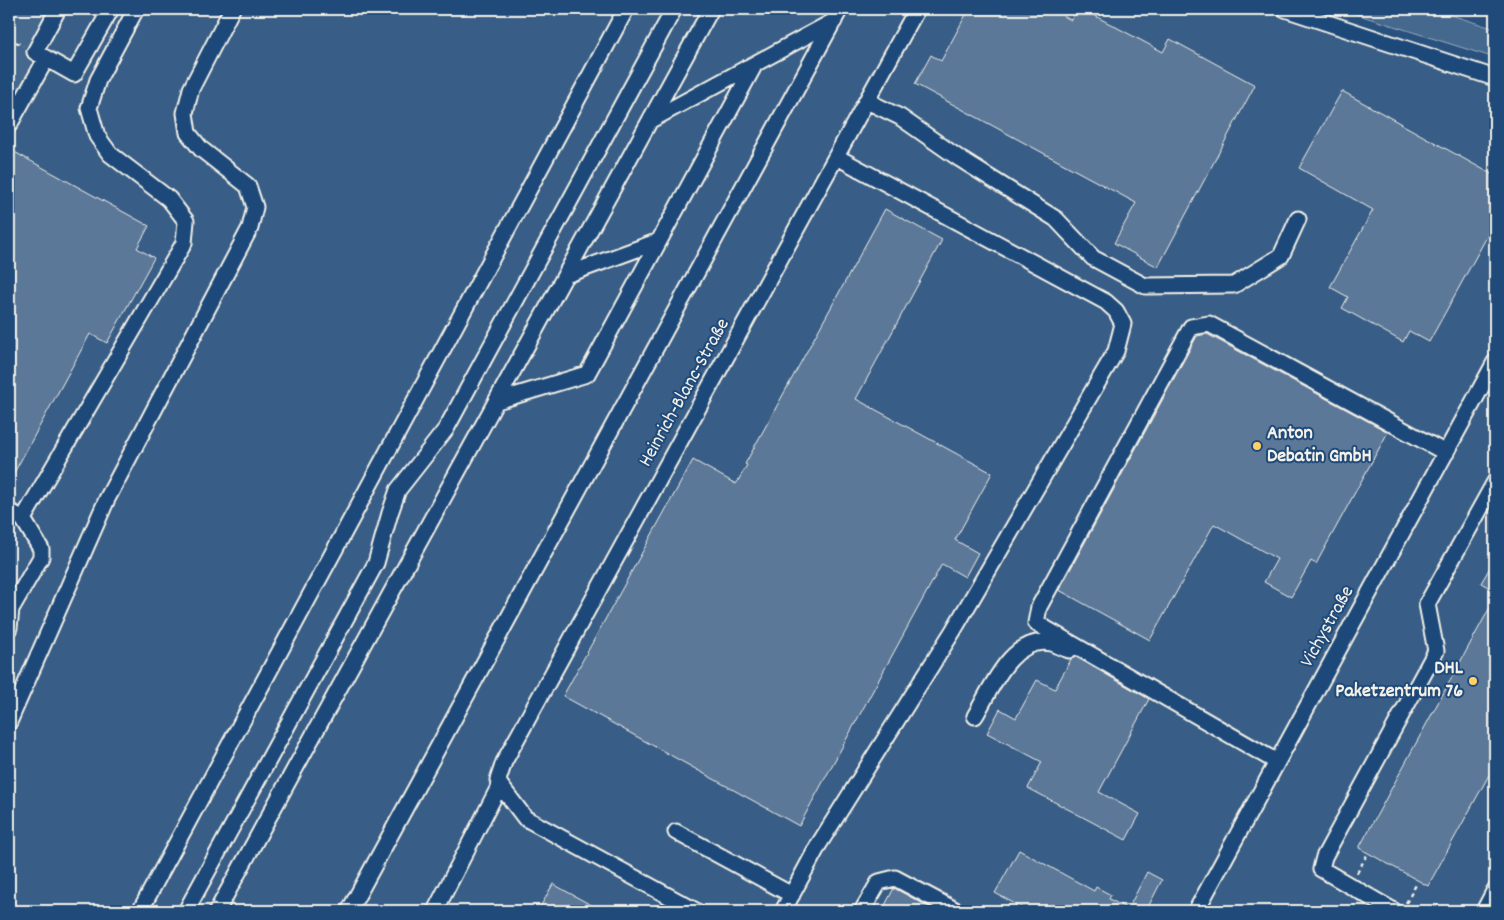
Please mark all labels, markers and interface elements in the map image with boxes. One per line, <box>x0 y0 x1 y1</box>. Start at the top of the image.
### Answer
street label: Heinrich-Blanc-Straße <box>632 313 738 472</box>
place label: Anton Debatin GmbH <box>1267 420 1372 471</box>
marker: Anton Debatin GmbH <box>1251 440 1263 452</box>
street label: Vichystraße <box>1294 581 1362 673</box>
place label: DHL Paketzentrum 76 <box>1335 655 1464 706</box>
marker: DHL Paketzentrum 76 <box>1467 675 1479 687</box>

